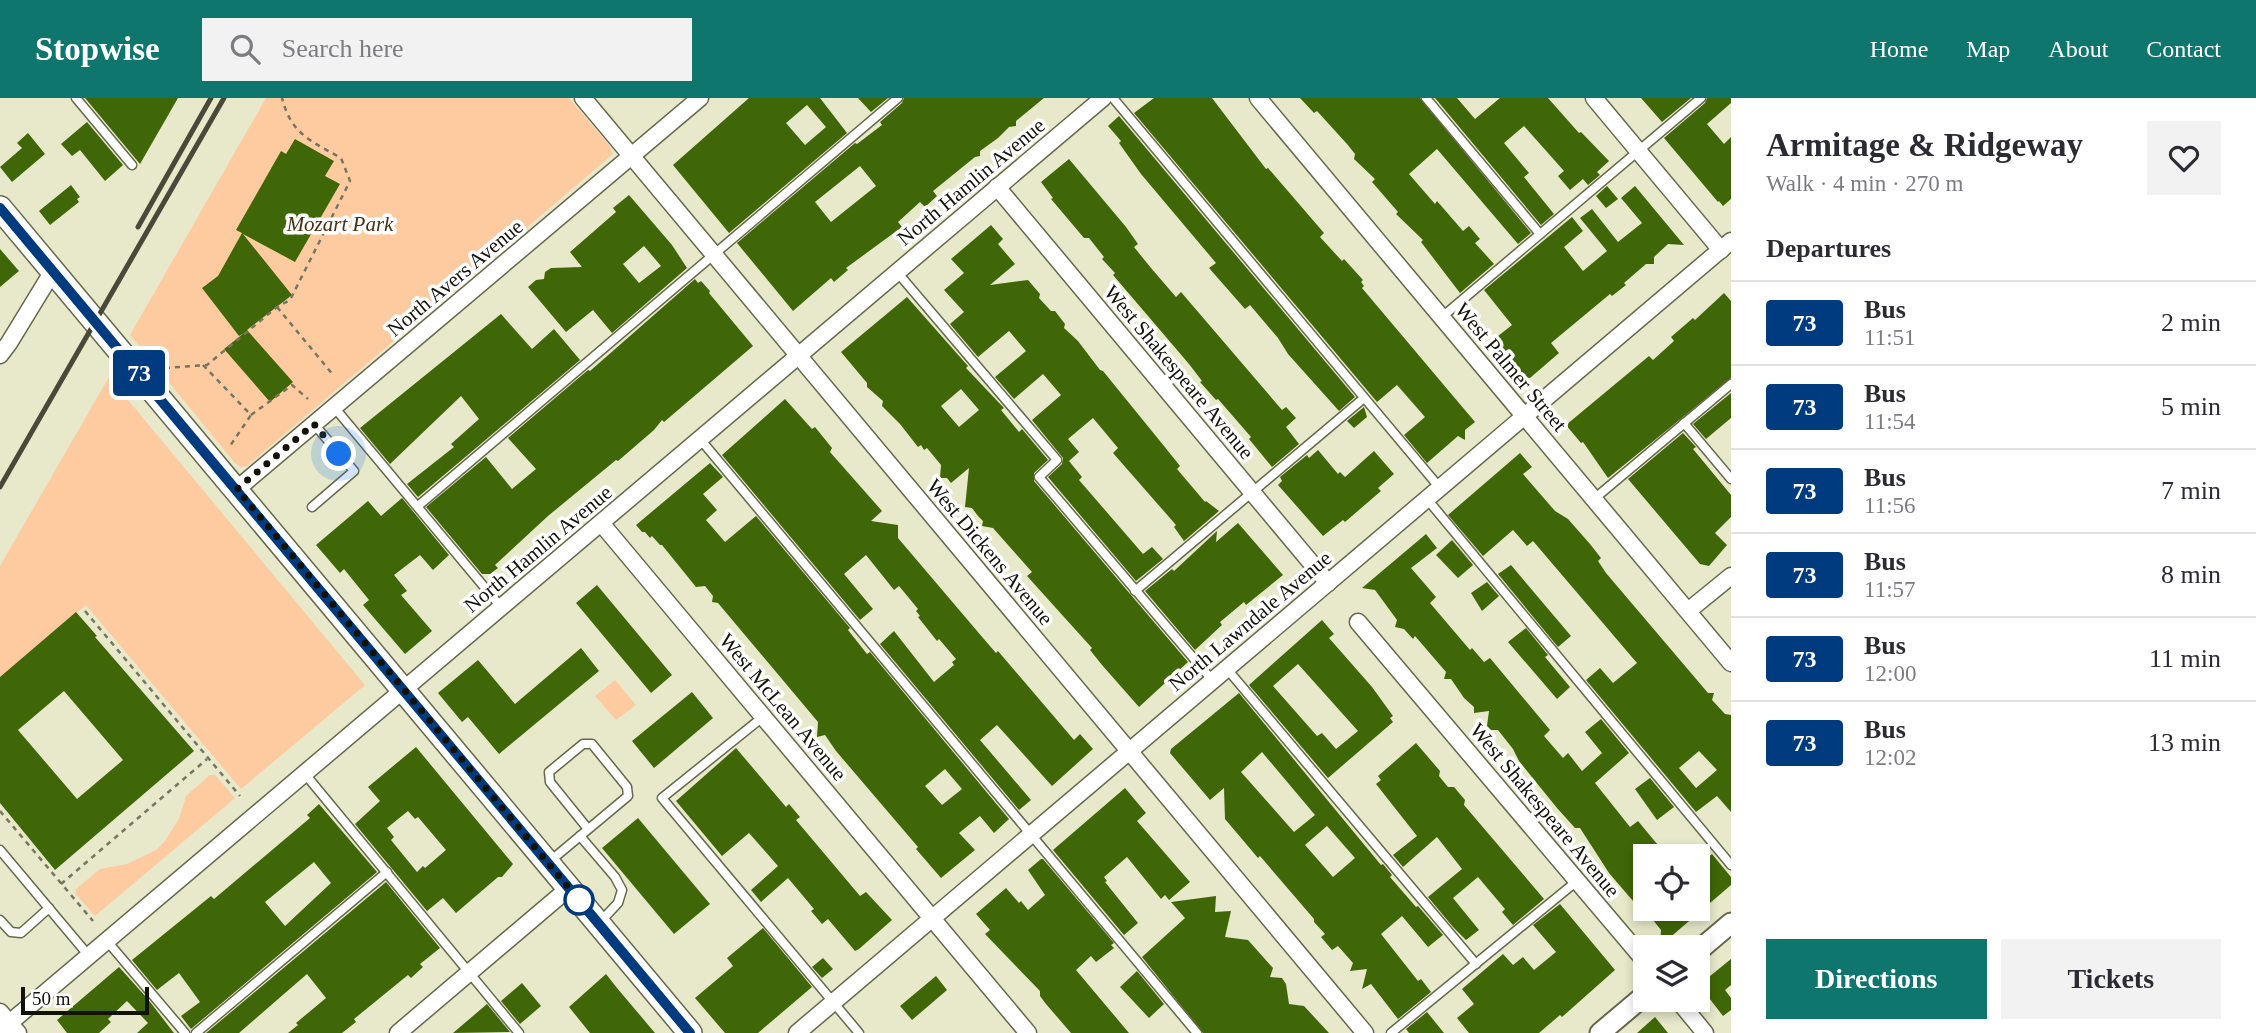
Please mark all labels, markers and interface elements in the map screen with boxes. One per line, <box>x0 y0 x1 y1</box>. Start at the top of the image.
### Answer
search box <box>202 18 692 81</box>
icon: search <box>226 30 264 68</box>
text: Stopwise <box>35 31 160 67</box>
text: Search here <box>282 34 404 63</box>
text: Home <box>1870 36 1928 62</box>
text: Map <box>1966 36 2010 62</box>
text: About <box>2048 36 2108 62</box>
text: Contact <box>2146 36 2221 62</box>
street label: North Hamlin Avenue <box>892 113 1050 251</box>
button: heart <box>2147 121 2221 195</box>
text: Armitage & Ridgeway <box>1766 127 2083 163</box>
text: Walk · 4 min · 270 m <box>1766 171 1963 196</box>
park label: Mozart Park <box>286 212 394 236</box>
street label: North Avers Avenue <box>382 214 528 342</box>
text: Departures <box>1766 234 1891 263</box>
street label: West Shakespeare Avenue <box>1099 280 1259 464</box>
text: Bus <box>1864 295 1906 324</box>
street label: West Palmer Street <box>1450 298 1572 436</box>
text: 2 min <box>2161 308 2221 337</box>
text: 73 <box>1793 310 1817 336</box>
text: 11:51 <box>1864 325 1916 350</box>
line badge: 73 <box>108 350 170 396</box>
text: 73 <box>127 360 151 386</box>
text: Bus <box>1864 379 1906 408</box>
text: 5 min <box>2161 392 2221 421</box>
text: 73 <box>1793 394 1817 420</box>
text: 11:54 <box>1864 409 1916 434</box>
your location <box>321 436 356 471</box>
text: Bus <box>1864 463 1906 492</box>
street label: West Dickens Avenue <box>922 474 1058 630</box>
text: 7 min <box>2161 476 2221 505</box>
text: 73 <box>1793 478 1817 504</box>
street label: North Hamlin Avenue <box>459 480 617 618</box>
text: 11:56 <box>1864 493 1916 518</box>
street label: North Lawndale Avenue <box>1164 546 1336 696</box>
text: Bus <box>1864 547 1906 576</box>
text: 8 min <box>2161 560 2221 589</box>
text: 73 <box>1793 562 1817 588</box>
text: 11:57 <box>1864 577 1916 602</box>
street label: West McLean Avenue <box>715 629 851 785</box>
text: Bus <box>1864 631 1906 660</box>
text: 11 min <box>2149 644 2221 673</box>
text: 73 <box>1793 646 1817 672</box>
text: 12:00 <box>1864 661 1916 686</box>
text: Bus <box>1864 715 1906 744</box>
street label: West Shakespeare Avenue <box>1465 718 1625 902</box>
text: 13 min <box>2148 728 2221 757</box>
text: 73 <box>1793 730 1817 756</box>
text: 12:02 <box>1864 745 1916 770</box>
map controls <box>1633 844 1710 1012</box>
button: locate <box>1633 844 1710 921</box>
unlabelled marker <box>564 885 594 915</box>
button: layers <box>1633 935 1710 1012</box>
button: Directions <box>1766 939 1987 1019</box>
button: Tickets <box>2001 939 2221 1019</box>
scale bar <box>21 984 149 1016</box>
text: 50 m <box>32 988 71 1009</box>

